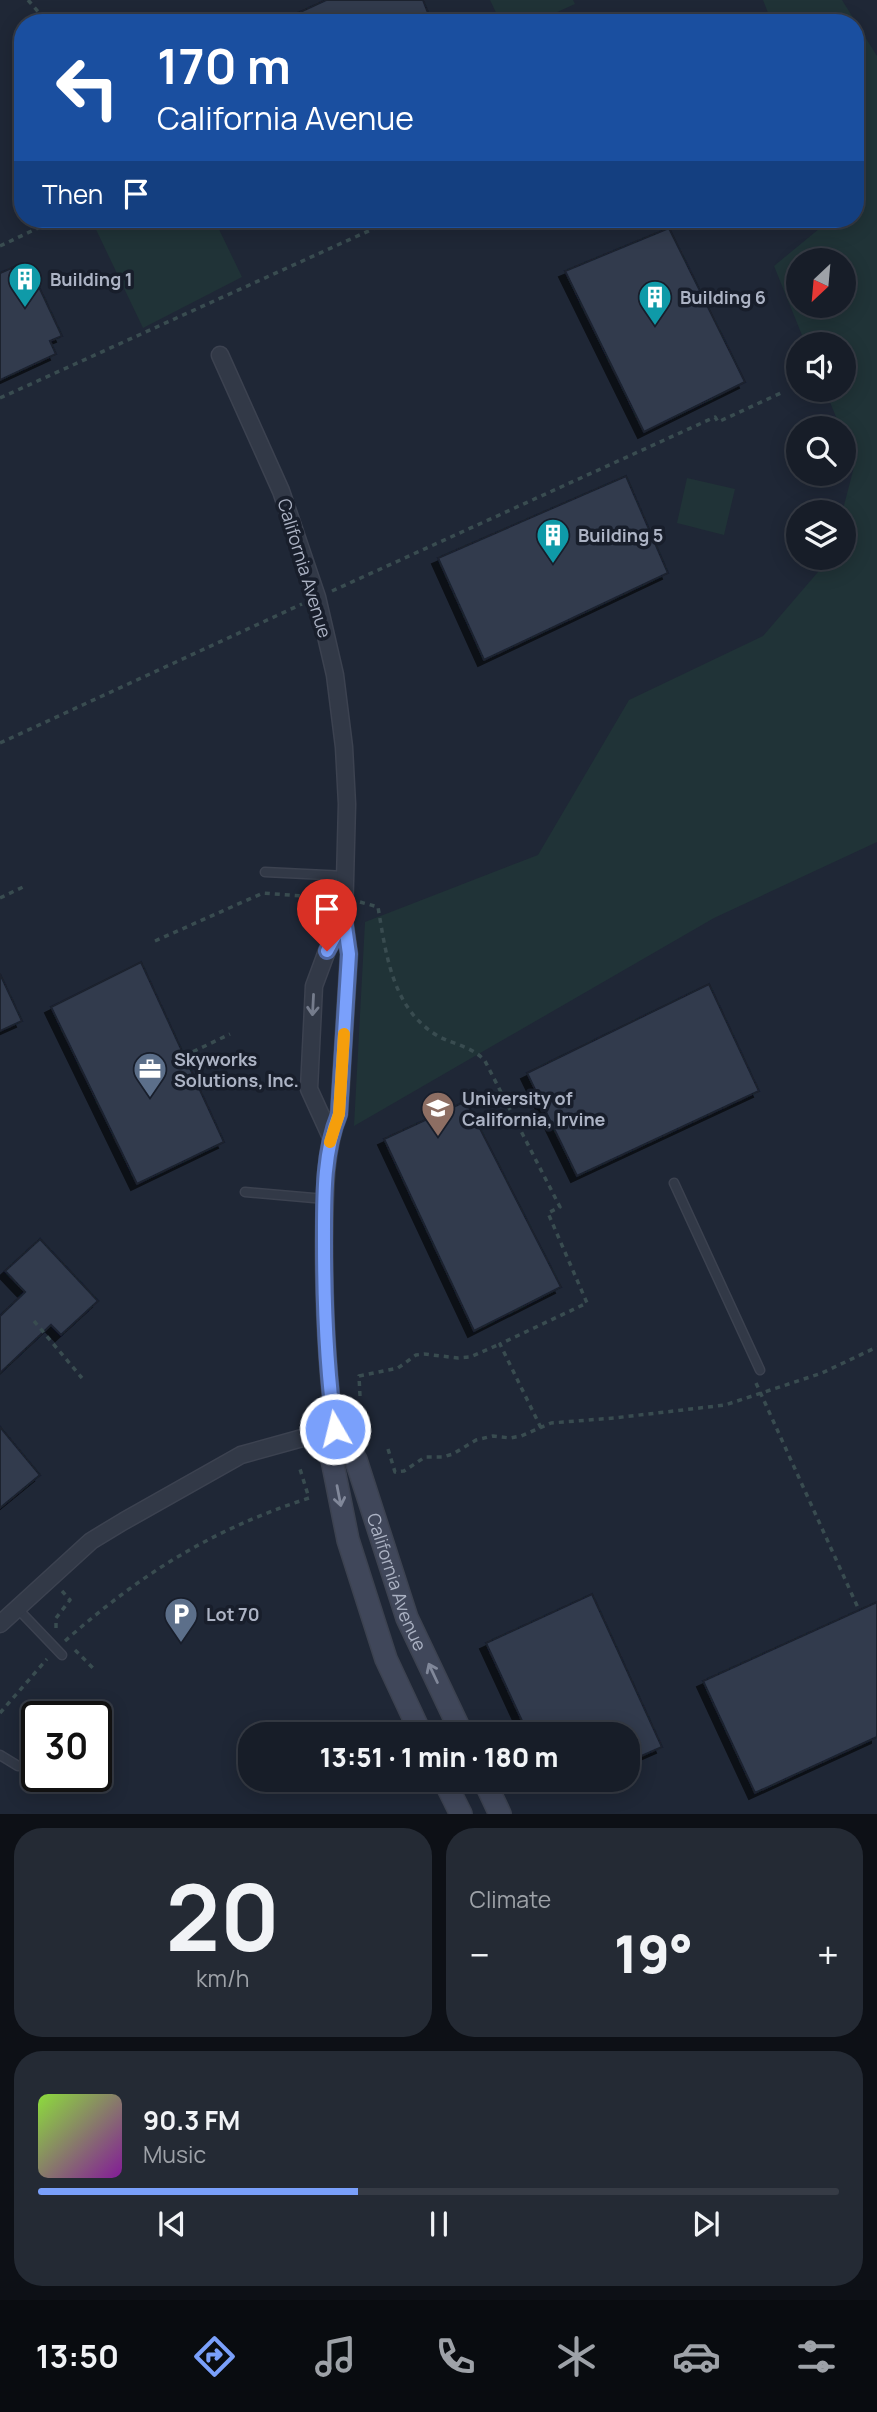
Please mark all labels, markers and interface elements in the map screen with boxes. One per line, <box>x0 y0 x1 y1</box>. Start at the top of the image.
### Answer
text: 170 m <box>157 32 291 99</box>
icon: left <box>42 42 133 133</box>
text: California Avenue <box>157 96 414 140</box>
icon: arrive <box>117 175 155 213</box>
text: Then <box>42 176 103 212</box>
north arrow <box>786 248 856 318</box>
map controls <box>786 248 856 570</box>
building icon: Building 1 <box>6 260 44 309</box>
place label: Building 1 <box>50 267 133 291</box>
building icon: Building 6 <box>636 278 674 327</box>
place label: Building 6 <box>680 285 766 309</box>
button: sound <box>786 332 856 402</box>
button: search <box>786 416 856 486</box>
street label: California Avenue <box>272 495 338 641</box>
button: layers <box>786 500 856 570</box>
building icon: Building 5 <box>534 516 572 565</box>
place label: Building 5 <box>578 523 663 547</box>
pin <box>297 879 357 951</box>
icon: arrive <box>308 890 346 928</box>
one-way arrow <box>306 993 319 1016</box>
place label: Skyworks Solutions, Inc. <box>174 1047 299 1092</box>
office icon: Skyworks Solutions, Inc. <box>131 1050 169 1099</box>
place label: University of California, Irvine <box>462 1086 606 1131</box>
school or university icon: University of California, Irvine <box>419 1089 457 1138</box>
position arrow <box>298 1392 372 1466</box>
one-way arrow <box>333 1484 347 1507</box>
street label: California Avenue <box>362 1510 433 1655</box>
parking icon: Lot 70 <box>162 1595 200 1644</box>
place label: Lot 70 <box>206 1602 260 1626</box>
one-way arrow <box>426 1663 439 1684</box>
speed limit sign: 30 <box>21 1701 112 1792</box>
text: 13:51 · 1 min · 180 m <box>320 1739 558 1775</box>
text: 20 <box>166 1854 280 1978</box>
text: Climate <box>470 1883 551 1915</box>
text: 19° <box>614 1918 693 1989</box>
text: − <box>470 1928 490 1980</box>
text: + <box>817 1928 839 1980</box>
text: km/h <box>196 1962 250 1994</box>
text: 90.3 FM <box>143 2102 240 2138</box>
text: Music <box>143 2138 206 2170</box>
icon: previous <box>153 2205 191 2243</box>
icon: pause <box>420 2205 458 2243</box>
icon: next <box>687 2205 725 2243</box>
icon: directions <box>190 2332 239 2381</box>
icon: music <box>311 2332 360 2381</box>
icon: phone <box>431 2332 480 2381</box>
icon: climate <box>552 2332 601 2381</box>
icon: car <box>672 2332 721 2381</box>
icon: filters <box>792 2332 841 2381</box>
text: 13:50 <box>36 2334 119 2378</box>

